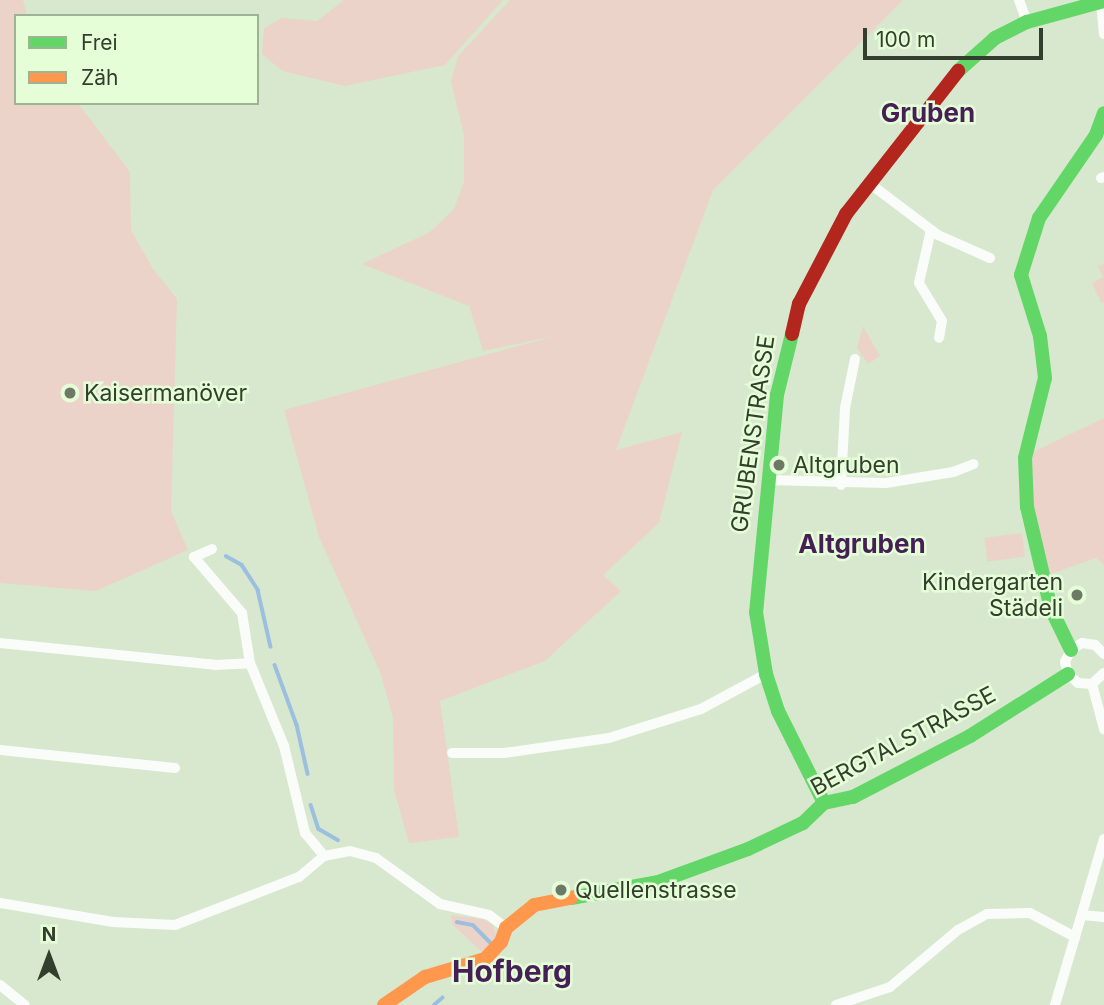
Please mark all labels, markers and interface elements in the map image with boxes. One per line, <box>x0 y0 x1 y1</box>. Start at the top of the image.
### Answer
legend <box>14 14 259 105</box>
scale bar <box>866 14 1046 58</box>
text: 100 m <box>876 27 935 52</box>
text: Frei <box>81 30 118 55</box>
text: Zäh <box>81 65 118 90</box>
district label: Gruben <box>881 97 975 129</box>
street label: GRUBENSTRASSE <box>725 334 781 534</box>
place label: Kaisermanöver <box>84 379 247 407</box>
marker: Kaisermanöver <box>62 385 78 401</box>
place label: Altgruben <box>793 451 900 479</box>
marker: Altgruben <box>771 457 787 473</box>
district label: Altgruben <box>798 528 926 560</box>
place label: Kindergarten Städeli <box>922 568 1063 622</box>
marker: Kindergarten Städeli <box>1069 587 1085 603</box>
street label: BERGTALSTRASSE <box>806 681 1000 801</box>
place label: Quellenstrasse <box>575 876 737 904</box>
marker: Quellenstrasse <box>553 882 569 898</box>
north arrow <box>14 921 84 991</box>
text: N <box>42 923 56 946</box>
district label: Hofberg <box>452 953 572 989</box>

